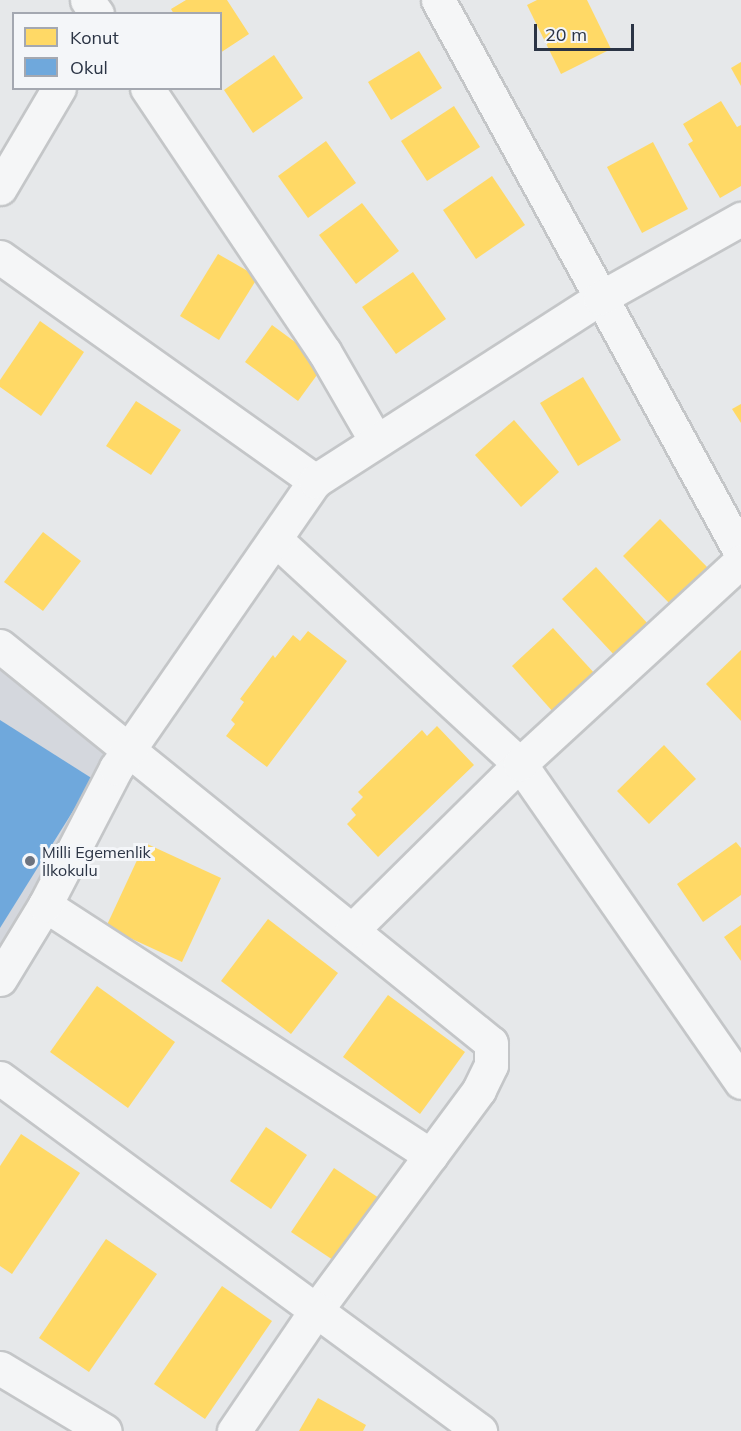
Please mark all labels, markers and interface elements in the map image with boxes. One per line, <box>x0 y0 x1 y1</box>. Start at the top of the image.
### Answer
legend <box>12 12 222 90</box>
scale bar <box>537 12 638 50</box>
text: 20 m <box>545 23 587 46</box>
text: Konut <box>70 26 119 49</box>
text: Okul <box>70 56 108 79</box>
place label: Milli Egemenlik İlkokulu <box>42 842 151 880</box>
marker: Milli Egemenlik İlkokulu <box>23 854 37 868</box>

